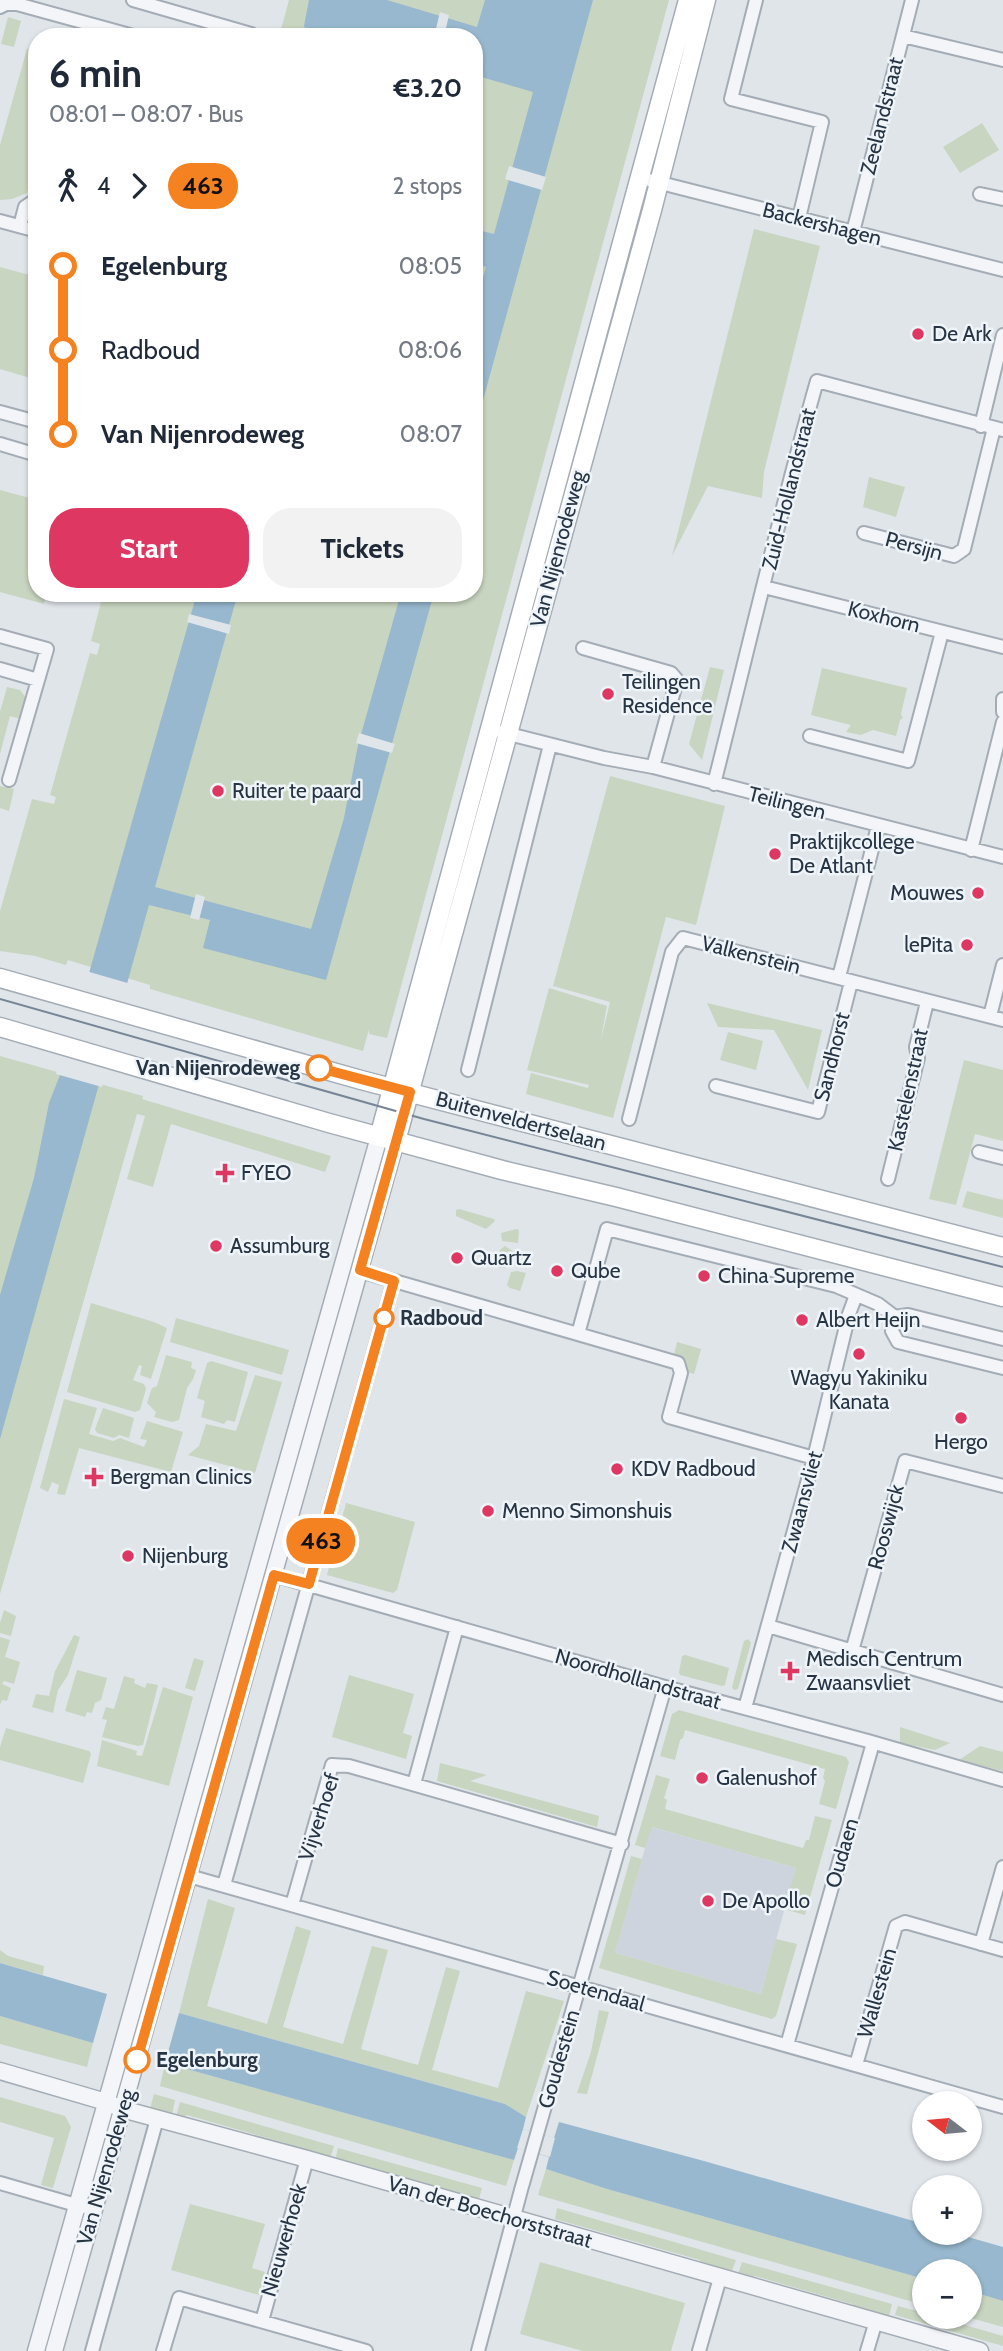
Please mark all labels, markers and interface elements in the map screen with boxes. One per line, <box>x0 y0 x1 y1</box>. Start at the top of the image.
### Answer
text: 6 min <box>49 50 142 97</box>
street label: Zeelandstraat <box>855 55 908 177</box>
text: €3.20 <box>393 72 462 104</box>
text: 08:01 – 08:07 · Bus <box>49 100 243 128</box>
icon: walk <box>49 167 87 205</box>
icon: forward <box>120 167 158 205</box>
text: 463 <box>182 171 224 200</box>
text: 4 <box>97 172 110 200</box>
text: 2 stops <box>393 172 462 200</box>
street label: Backershagen <box>760 197 884 250</box>
text: Egelenburg <box>101 250 227 282</box>
text: 08:05 <box>399 252 462 280</box>
place label: De Ark <box>932 321 992 346</box>
marker: De Ark <box>910 326 926 342</box>
text: Radboud <box>101 334 200 366</box>
text: 08:06 <box>398 336 462 364</box>
street label: Zuid-Hollandstraat <box>756 405 821 572</box>
text: Van Nijenrodeweg <box>101 418 304 450</box>
text: 08:07 <box>400 420 462 448</box>
street label: Van Nijenrodeweg <box>525 467 592 630</box>
button: Start <box>49 508 249 588</box>
button: Tickets <box>263 508 462 588</box>
street label: Persijn <box>882 526 946 566</box>
street label: Koxhorn <box>845 595 923 638</box>
place label: Teilingen Residence <box>622 669 713 718</box>
marker: Teilingen Residence <box>600 686 616 702</box>
place label: Ruiter te paard <box>232 778 361 803</box>
street label: Teilingen <box>746 781 828 824</box>
marker: Ruiter te paard <box>210 783 226 799</box>
place label: Praktijkcollege De Atlant <box>789 829 915 878</box>
marker: Praktijkcollege De Atlant <box>767 846 783 862</box>
place label: Mouwes <box>890 880 964 905</box>
marker: Mouwes <box>970 885 986 901</box>
street label: Valkenstein <box>699 930 803 979</box>
place label: lePita <box>904 932 953 957</box>
marker: lePita <box>959 937 975 953</box>
street label: Sandhorst <box>808 1010 855 1104</box>
street label: Kastelenstraat <box>882 1026 933 1154</box>
place label: Van Nijenrodeweg <box>136 1055 300 1080</box>
marker: Van Nijenrodeweg <box>306 1055 332 1081</box>
street label: Buitenveldertselaan <box>433 1086 609 1155</box>
place label: FYEO <box>241 1160 291 1185</box>
marker: FYEO <box>215 1163 235 1183</box>
place label: Assumburg <box>230 1233 330 1258</box>
marker: Assumburg <box>208 1238 224 1254</box>
place label: Quartz <box>471 1245 532 1270</box>
marker: Quartz <box>449 1250 465 1266</box>
place label: Qube <box>571 1258 621 1283</box>
marker: Qube <box>549 1263 565 1279</box>
place label: China Supreme <box>718 1263 855 1288</box>
marker: China Supreme <box>696 1268 712 1284</box>
place label: Radboud <box>400 1305 483 1330</box>
place label: Albert Heijn <box>816 1307 921 1333</box>
marker: Radboud <box>374 1308 394 1328</box>
marker: Albert Heijn <box>794 1312 810 1328</box>
marker: Wagyu Yakiniku Kanata <box>851 1346 867 1362</box>
place label: Wagyu Yakiniku Kanata <box>791 1365 927 1414</box>
marker: Hergo <box>953 1410 969 1426</box>
place label: Hergo <box>934 1429 988 1454</box>
street label: Zwaansvliet <box>776 1448 827 1556</box>
place label: KDV Radboud <box>631 1456 756 1481</box>
marker: KDV Radboud <box>609 1461 625 1477</box>
place label: Bergman Clinics <box>110 1464 252 1489</box>
marker: Bergman Clinics <box>84 1467 104 1487</box>
street label: Rooswijck <box>862 1481 910 1572</box>
place label: Menno Simonshuis <box>502 1498 672 1523</box>
marker: Menno Simonshuis <box>480 1503 496 1519</box>
line badge: 463 <box>281 1518 361 1564</box>
text: 463 <box>300 1526 342 1555</box>
place label: Nijenburg <box>142 1543 228 1569</box>
marker: Nijenburg <box>120 1548 136 1564</box>
street label: Noordhollandstraat <box>552 1643 724 1714</box>
place label: Medisch Centrum Zwaansvliet <box>806 1646 962 1695</box>
marker: Medisch Centrum Zwaansvliet <box>780 1661 800 1681</box>
place label: Galenushof <box>716 1765 817 1790</box>
street label: Vijverhoef <box>293 1770 345 1864</box>
marker: Galenushof <box>694 1770 710 1786</box>
street label: Oudaen <box>820 1815 863 1891</box>
place label: De Apollo <box>722 1888 810 1913</box>
marker: De Apollo <box>700 1893 716 1909</box>
street label: Wallestein <box>852 1945 901 2041</box>
street label: Soetendaal <box>544 1965 648 2016</box>
street label: Goudestein <box>532 2007 585 2111</box>
marker: Egelenburg <box>124 2047 150 2073</box>
place label: Egelenburg <box>156 2047 258 2072</box>
street label: Van Nijenrodeweg <box>71 2085 141 2248</box>
north arrow <box>912 2091 982 2161</box>
map controls <box>912 2091 982 2329</box>
street label: Van der Boechorststraat <box>385 2170 595 2253</box>
button: + <box>912 2175 982 2245</box>
street label: Nieuwerhoek <box>255 2180 312 2299</box>
button: − <box>912 2259 982 2329</box>

